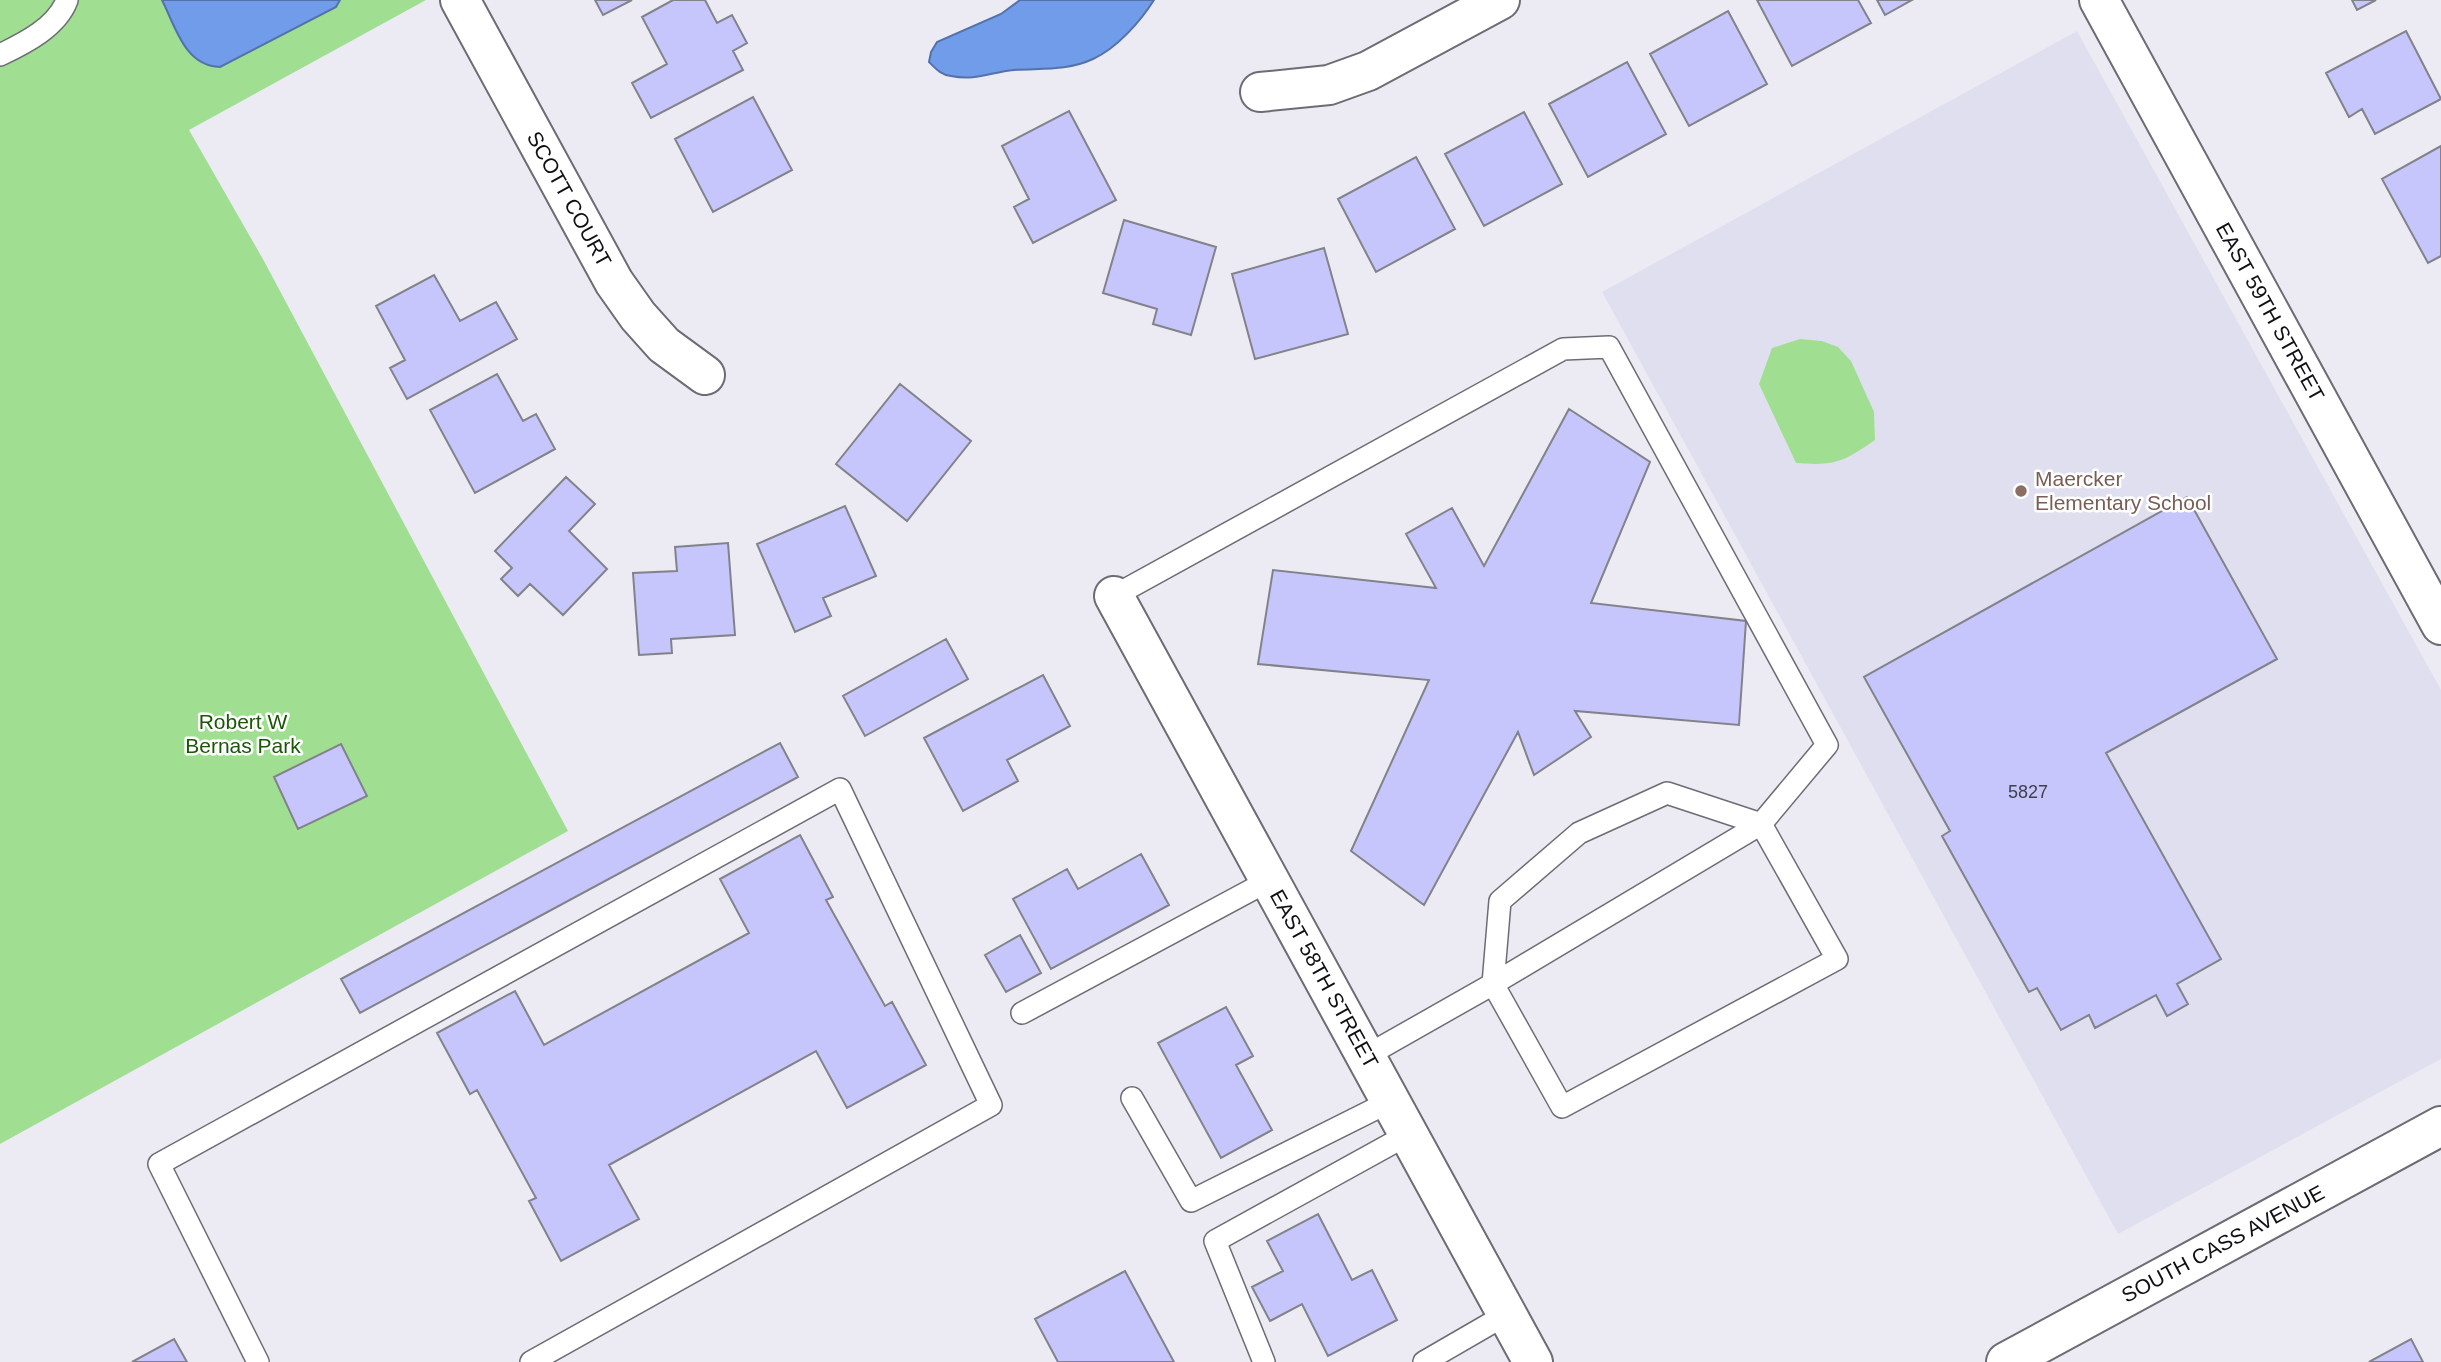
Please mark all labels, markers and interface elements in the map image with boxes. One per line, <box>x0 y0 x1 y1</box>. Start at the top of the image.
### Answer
street label: SCOTT COURT <box>523 127 616 270</box>
street label: EAST 59TH STREET <box>2212 219 2329 405</box>
place label: Maercker Elementary School <box>2035 467 2211 514</box>
marker: Maercker Elementary School <box>2013 483 2029 499</box>
park label: Robert W Bernas Park <box>185 710 301 757</box>
house number: 5827 <box>2008 782 2048 802</box>
street label: EAST 58TH STREET <box>1266 886 1383 1072</box>
street label: SOUTH CASS AVENUE <box>2118 1180 2328 1307</box>

